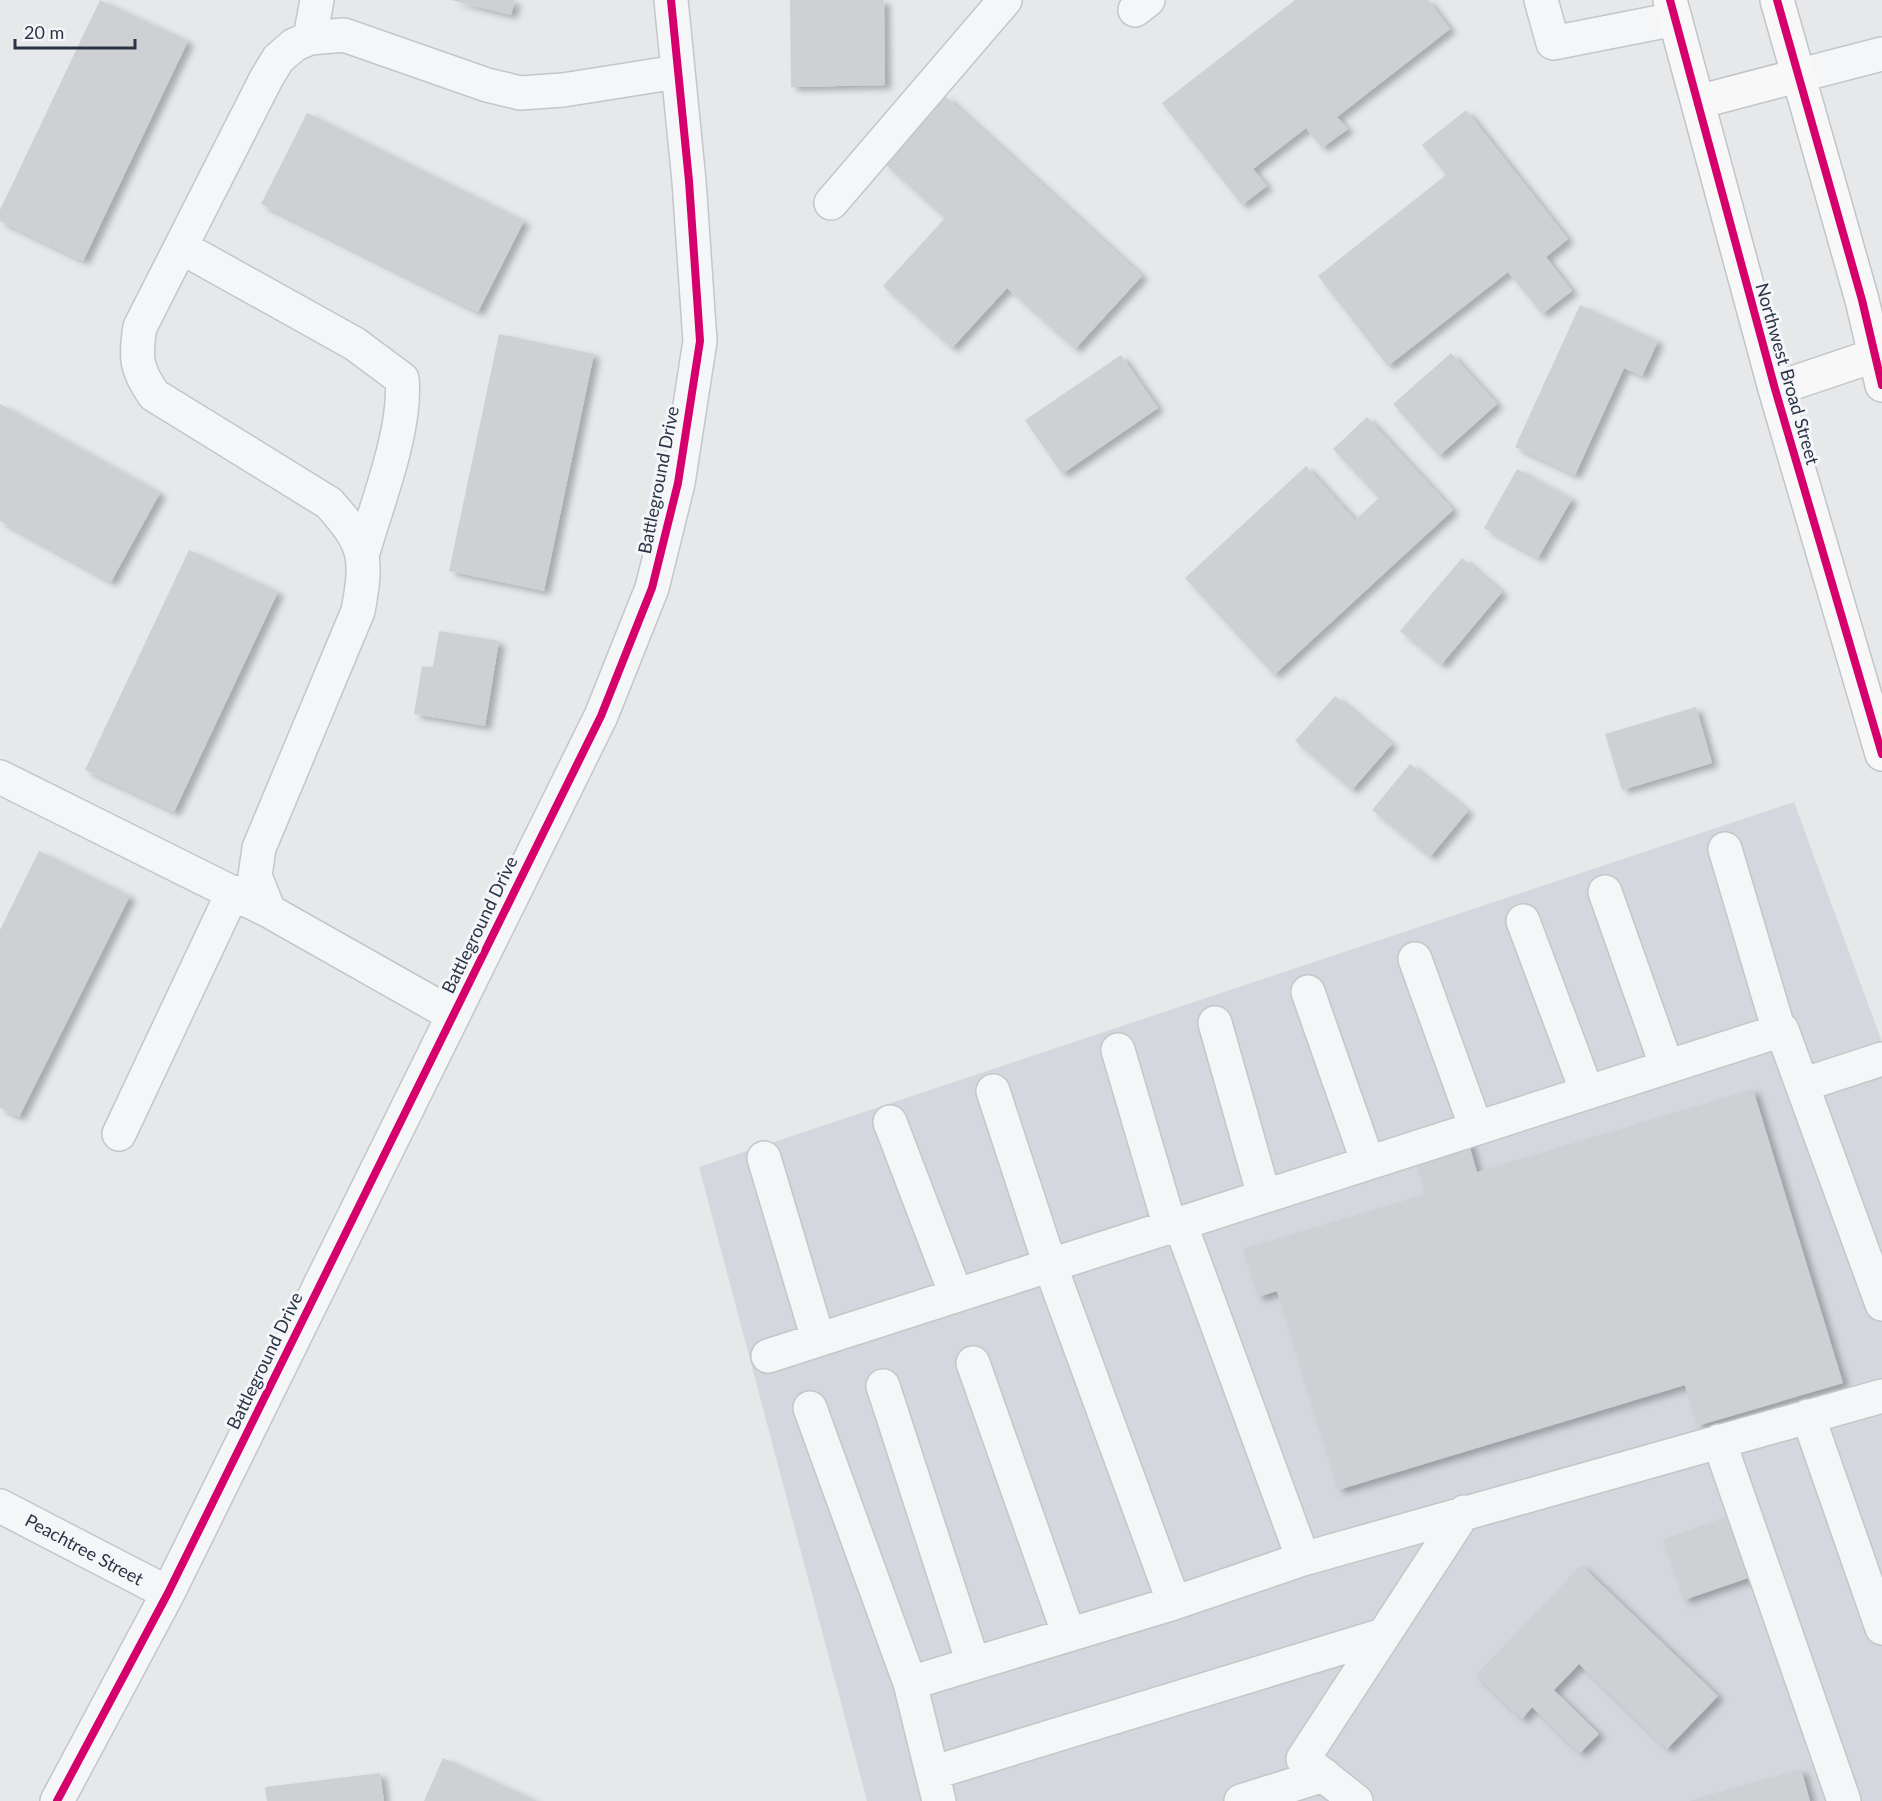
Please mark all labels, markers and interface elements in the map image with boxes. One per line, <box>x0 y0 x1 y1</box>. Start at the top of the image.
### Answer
scale bar <box>15 12 135 50</box>
text: 20 m <box>24 21 64 43</box>
street label: Northwest Broad Street <box>1751 280 1825 468</box>
street label: Battleground Drive <box>633 404 683 555</box>
street label: Battleground Drive <box>436 852 522 997</box>
street label: Battleground Drive <box>221 1288 307 1433</box>
street label: Peachtree Street <box>21 1509 148 1590</box>

